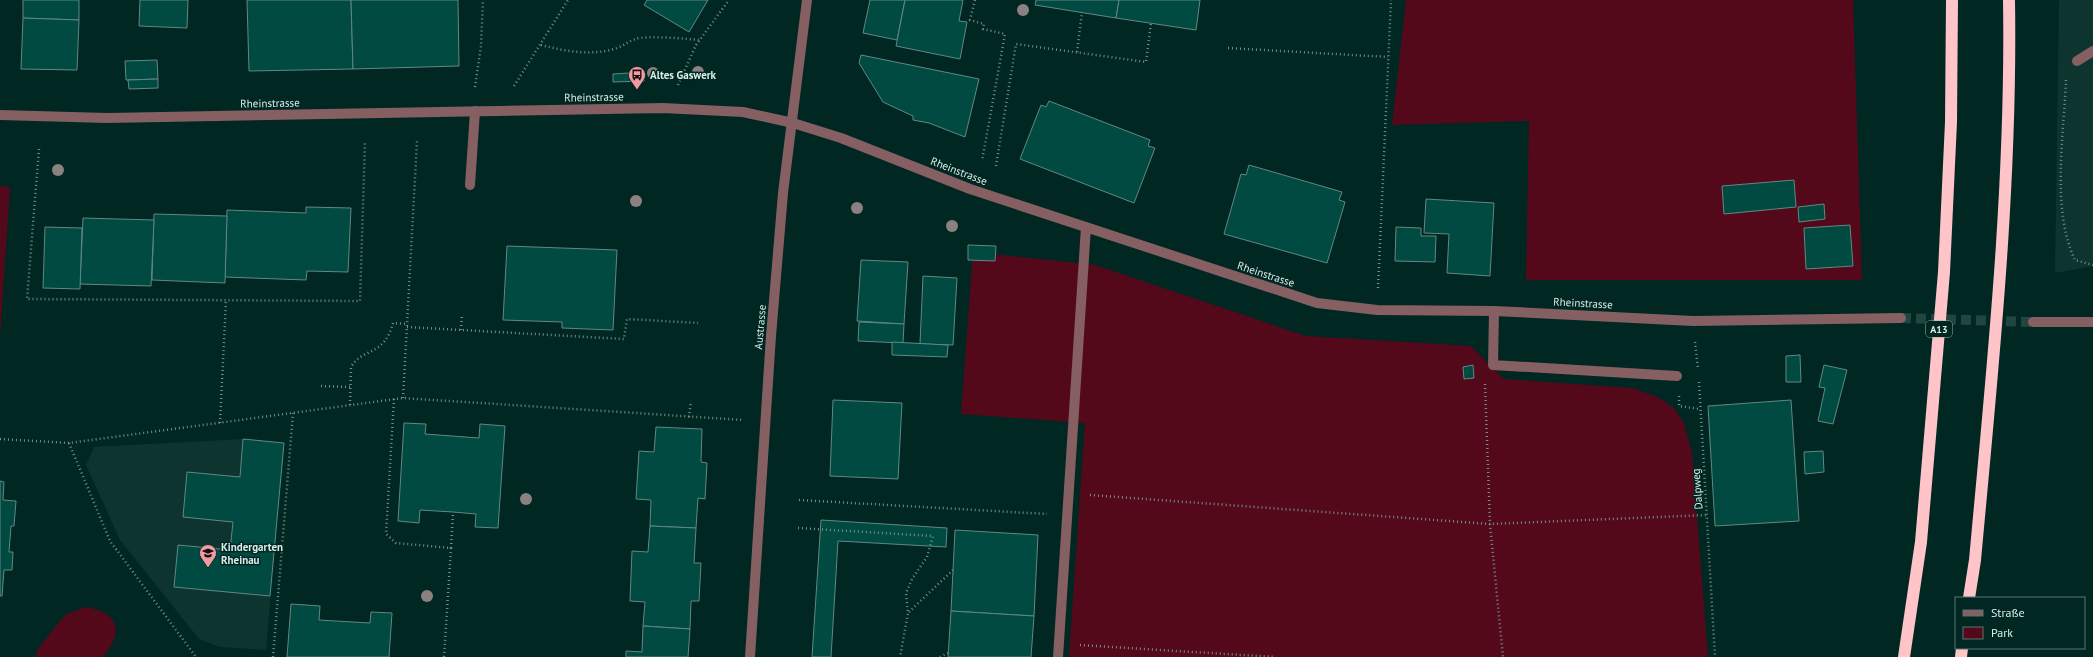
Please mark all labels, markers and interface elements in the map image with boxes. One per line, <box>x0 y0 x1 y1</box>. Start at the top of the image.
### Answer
bus stop icon: Altes Gaswerk <box>627 65 647 90</box>
place label: Altes Gaswerk <box>650 68 717 82</box>
street label: Rheinstrasse <box>564 89 624 105</box>
street label: Rheinstrasse <box>240 95 300 111</box>
street label: Rheinstrasse <box>929 154 990 188</box>
street label: Rheinstrasse <box>1236 258 1297 290</box>
street label: Rheinstrasse <box>1553 294 1613 312</box>
street label: Austrasse <box>751 304 769 350</box>
road number: A13 <box>1926 321 1952 337</box>
street label: Dalpweg <box>1689 468 1705 510</box>
place label: Kindergarten Rheinau <box>221 540 283 567</box>
school or university icon: Kindergarten Rheinau <box>198 543 218 568</box>
legend <box>1955 597 2085 649</box>
text: Straße <box>1991 605 2025 620</box>
text: Park <box>1991 625 2013 640</box>

